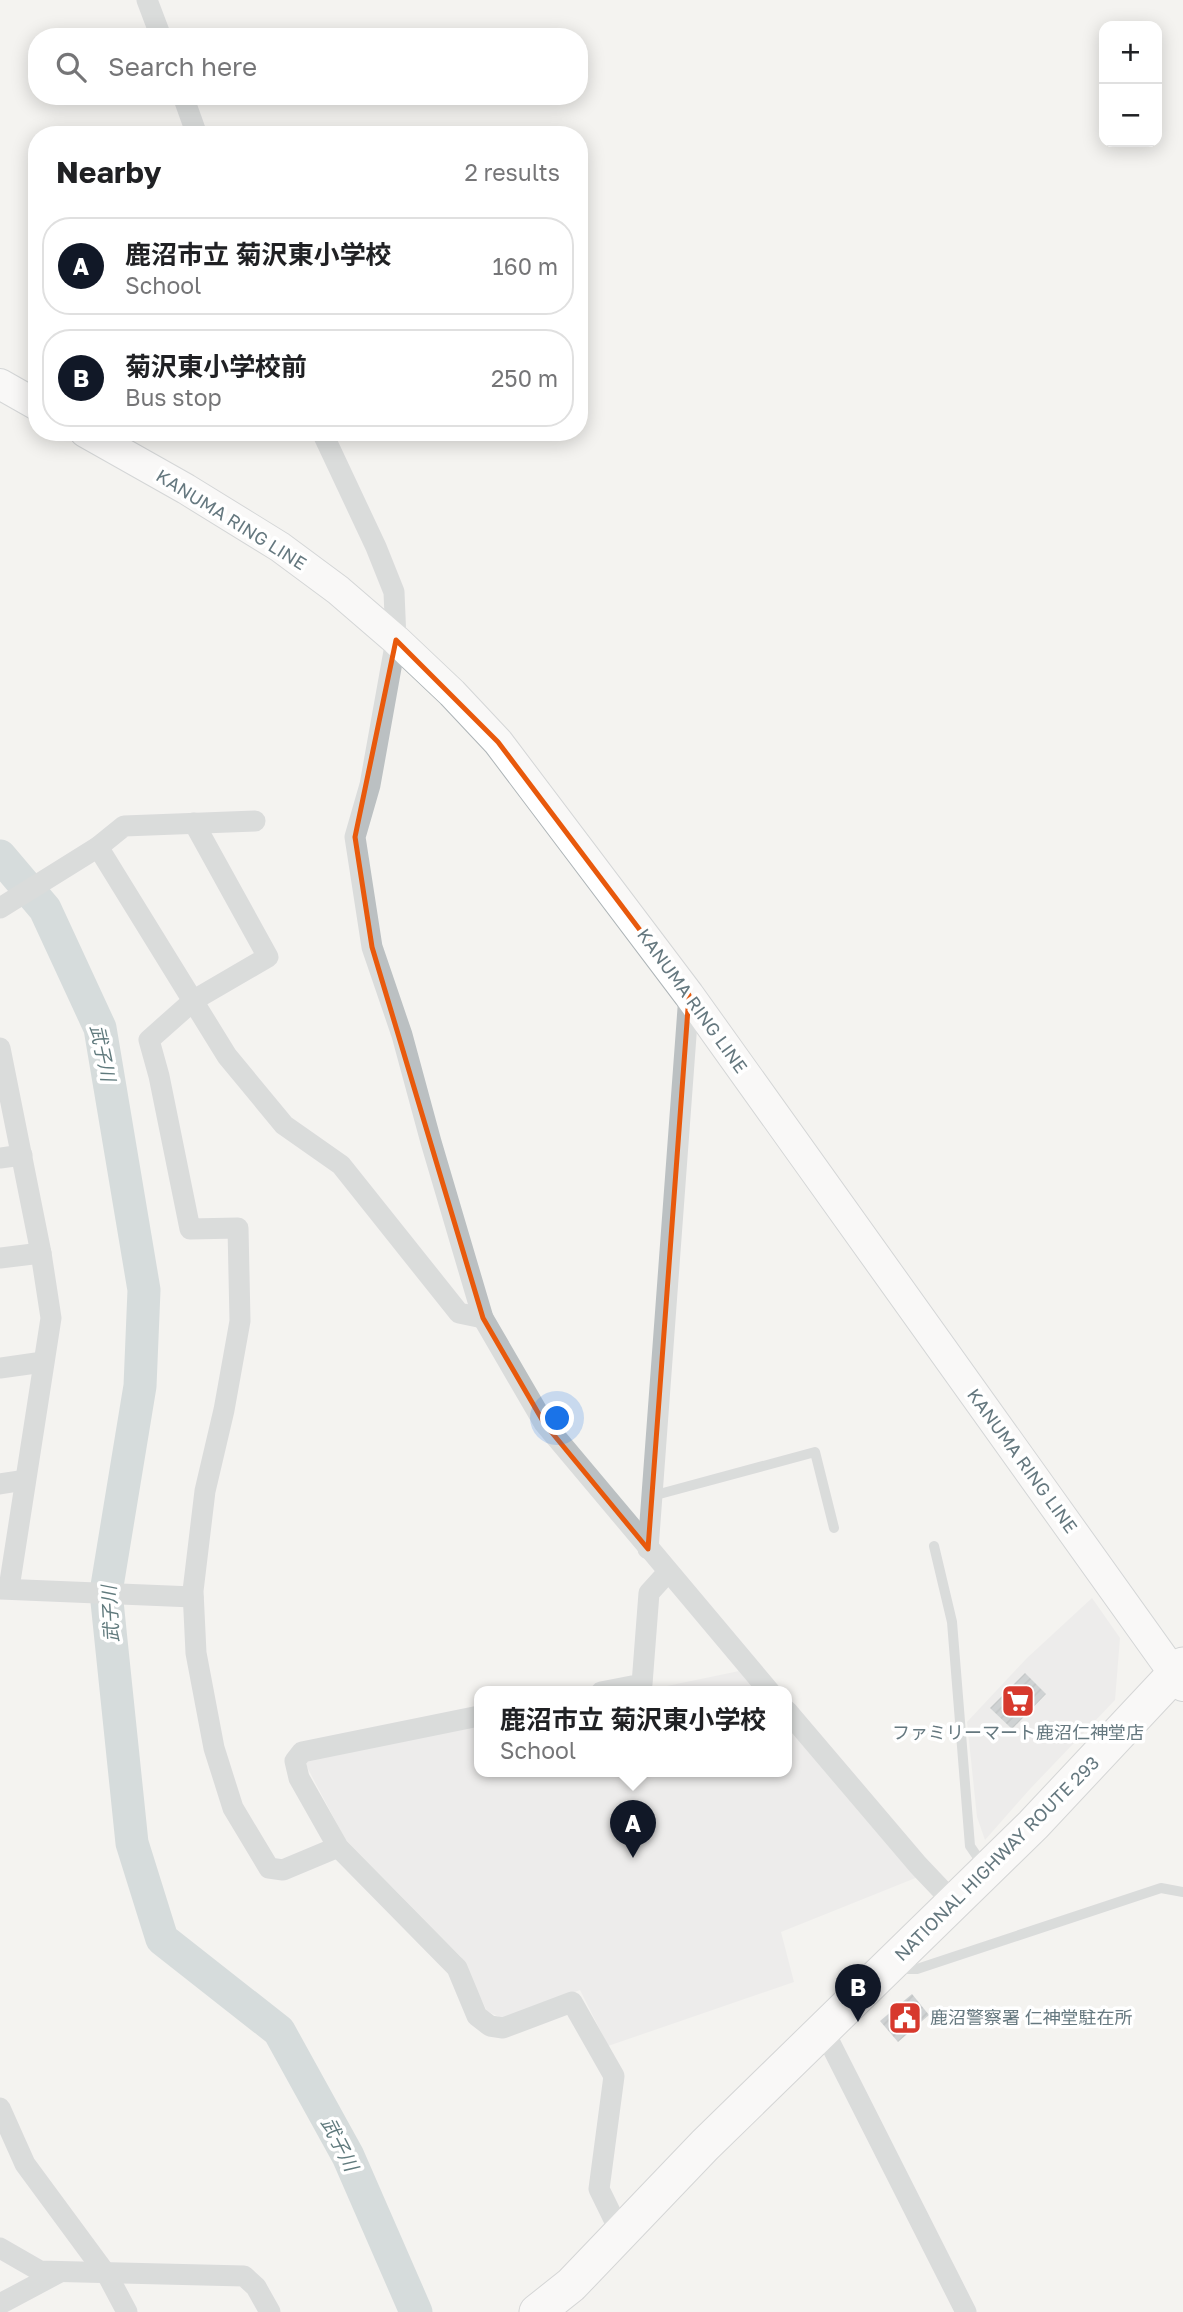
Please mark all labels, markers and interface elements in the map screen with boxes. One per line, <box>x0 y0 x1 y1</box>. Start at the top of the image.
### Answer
map controls <box>1099 21 1162 147</box>
button: + <box>1099 21 1162 84</box>
search box <box>28 28 588 105</box>
icon: search <box>52 48 90 86</box>
text: Search here <box>108 51 257 82</box>
button: − <box>1099 84 1162 147</box>
text: Nearby <box>56 154 161 190</box>
text: 2 results <box>464 158 560 186</box>
text: 鹿沼市立 菊沢東小学校 <box>125 239 392 270</box>
text: A <box>73 252 89 280</box>
text: 160 m <box>493 252 558 280</box>
text: School <box>125 271 201 299</box>
text: 菊沢東小学校前 <box>125 351 307 382</box>
text: B <box>73 364 89 392</box>
text: 250 m <box>491 364 558 392</box>
text: Bus stop <box>125 383 222 411</box>
street label: KANUMA RING LINE <box>152 464 311 574</box>
street label: KANUMA RING LINE <box>633 924 753 1077</box>
water label: 武子川 <box>86 1023 121 1085</box>
street label: KANUMA RING LINE <box>963 1384 1083 1537</box>
your location <box>540 1401 574 1435</box>
water label: 武子川 <box>96 1583 122 1643</box>
supermarket icon: ファミリーマート鹿沼仁神堂店 <box>999 1682 1037 1720</box>
popup <box>474 1686 792 1777</box>
text: 鹿沼市立 菊沢東小学校 <box>500 1704 766 1735</box>
place label: ファミリーマート鹿沼仁神堂店 <box>892 1721 1144 1743</box>
text: School <box>500 1736 576 1764</box>
street label: NATIONAL HIGHWAY ROUTE 293 <box>889 1751 1103 1965</box>
pin: A <box>610 1800 656 1858</box>
pin: B <box>835 1964 881 2022</box>
public building icon: 鹿沼警察署 仁神堂駐在所 <box>886 1999 924 2037</box>
place label: 鹿沼警察署 仁神堂駐在所 <box>930 2006 1133 2028</box>
water label: 武子川 <box>317 2113 365 2176</box>

